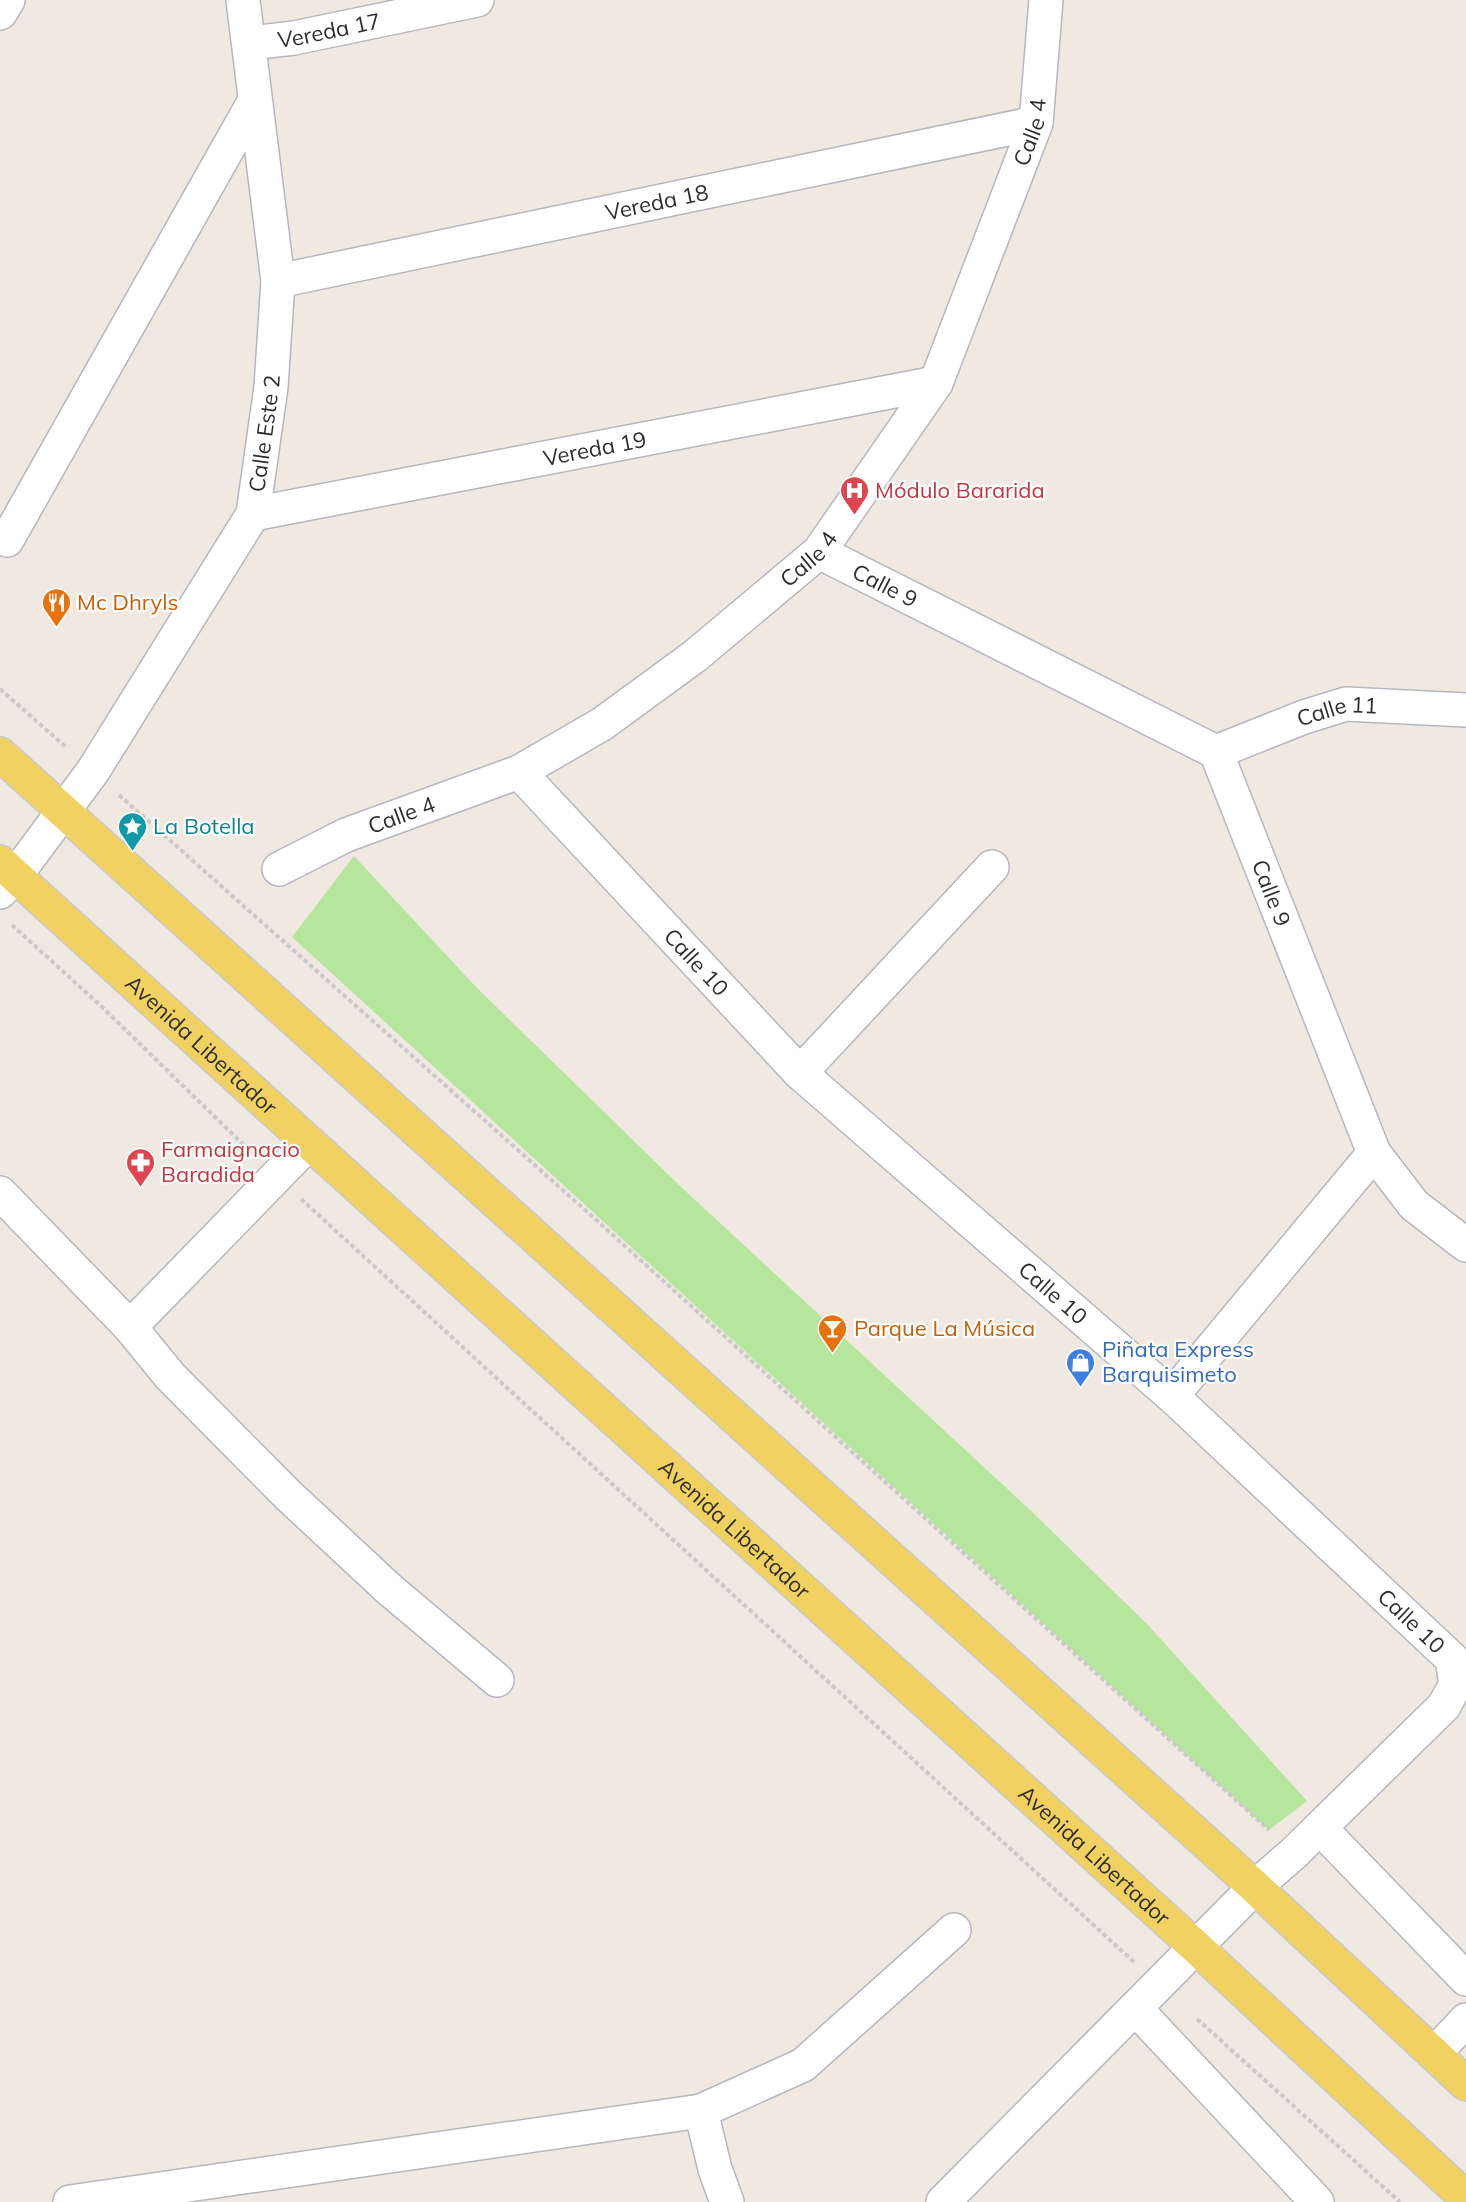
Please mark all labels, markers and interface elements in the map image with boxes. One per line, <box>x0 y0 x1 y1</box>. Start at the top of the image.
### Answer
street label: Vereda 17 <box>276 6 383 54</box>
street label: Calle 4 <box>1007 98 1052 170</box>
street label: Vereda 18 <box>603 178 711 226</box>
street label: Calle Este 2 <box>242 374 286 494</box>
street label: Vereda 19 <box>541 425 649 472</box>
hospital icon: Módulo Bararida <box>838 474 870 516</box>
place label: Módulo Bararida <box>875 476 1045 504</box>
street label: Calle 4 <box>774 526 843 593</box>
street label: Calle 9 <box>848 557 922 613</box>
restaurant icon: Mc Dhryls <box>40 586 72 628</box>
place label: Mc Dhryls <box>77 588 178 616</box>
street label: Calle 11 <box>1293 690 1378 732</box>
street label: Calle 4 <box>364 790 439 840</box>
place icon: La Botella <box>116 810 148 852</box>
place label: La Botella <box>153 812 255 840</box>
street label: Calle 9 <box>1246 856 1297 930</box>
street label: Calle 10 <box>658 922 735 1002</box>
street label: Avenida Libertador <box>120 969 283 1121</box>
place label: Farmaignacio Baradida <box>161 1135 300 1188</box>
pharmacy icon: Farmaignacio Baradida <box>124 1146 156 1188</box>
street label: Calle 10 <box>1013 1255 1093 1330</box>
bar icon: Parque La Música <box>817 1312 849 1354</box>
place label: Parque La Música <box>854 1314 1035 1342</box>
place label: Piñata Express Barquisimeto <box>1102 1335 1254 1388</box>
shop icon: Piñata Express Barquisimeto <box>1065 1346 1097 1388</box>
street label: Avenida Libertador <box>653 1453 816 1604</box>
street label: Calle 10 <box>1372 1582 1451 1659</box>
street label: Avenida Libertador <box>1013 1779 1176 1931</box>

